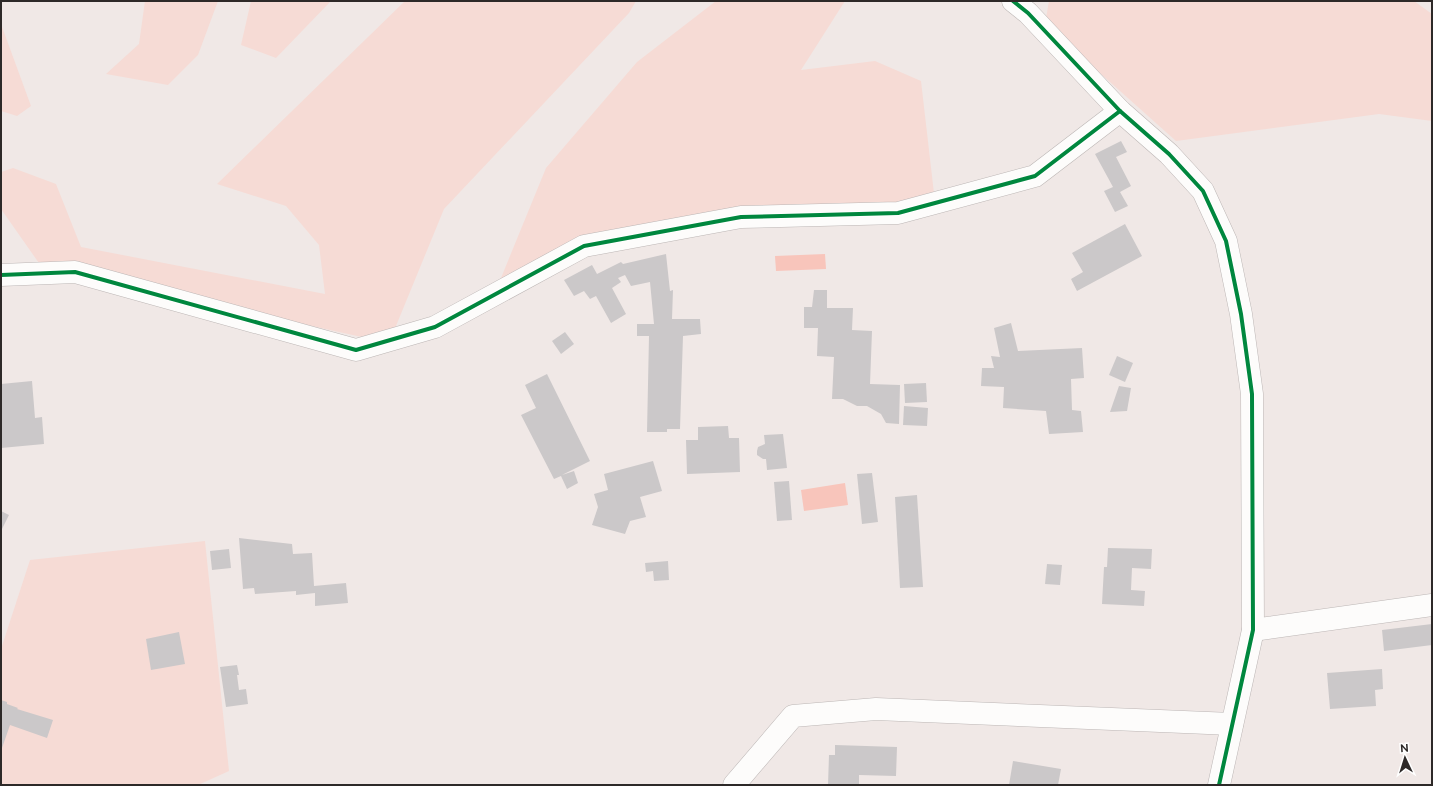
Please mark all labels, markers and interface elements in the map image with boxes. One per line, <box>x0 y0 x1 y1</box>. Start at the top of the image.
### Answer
north arrow <box>1385 738 1425 778</box>
text: N <box>1400 742 1409 755</box>

